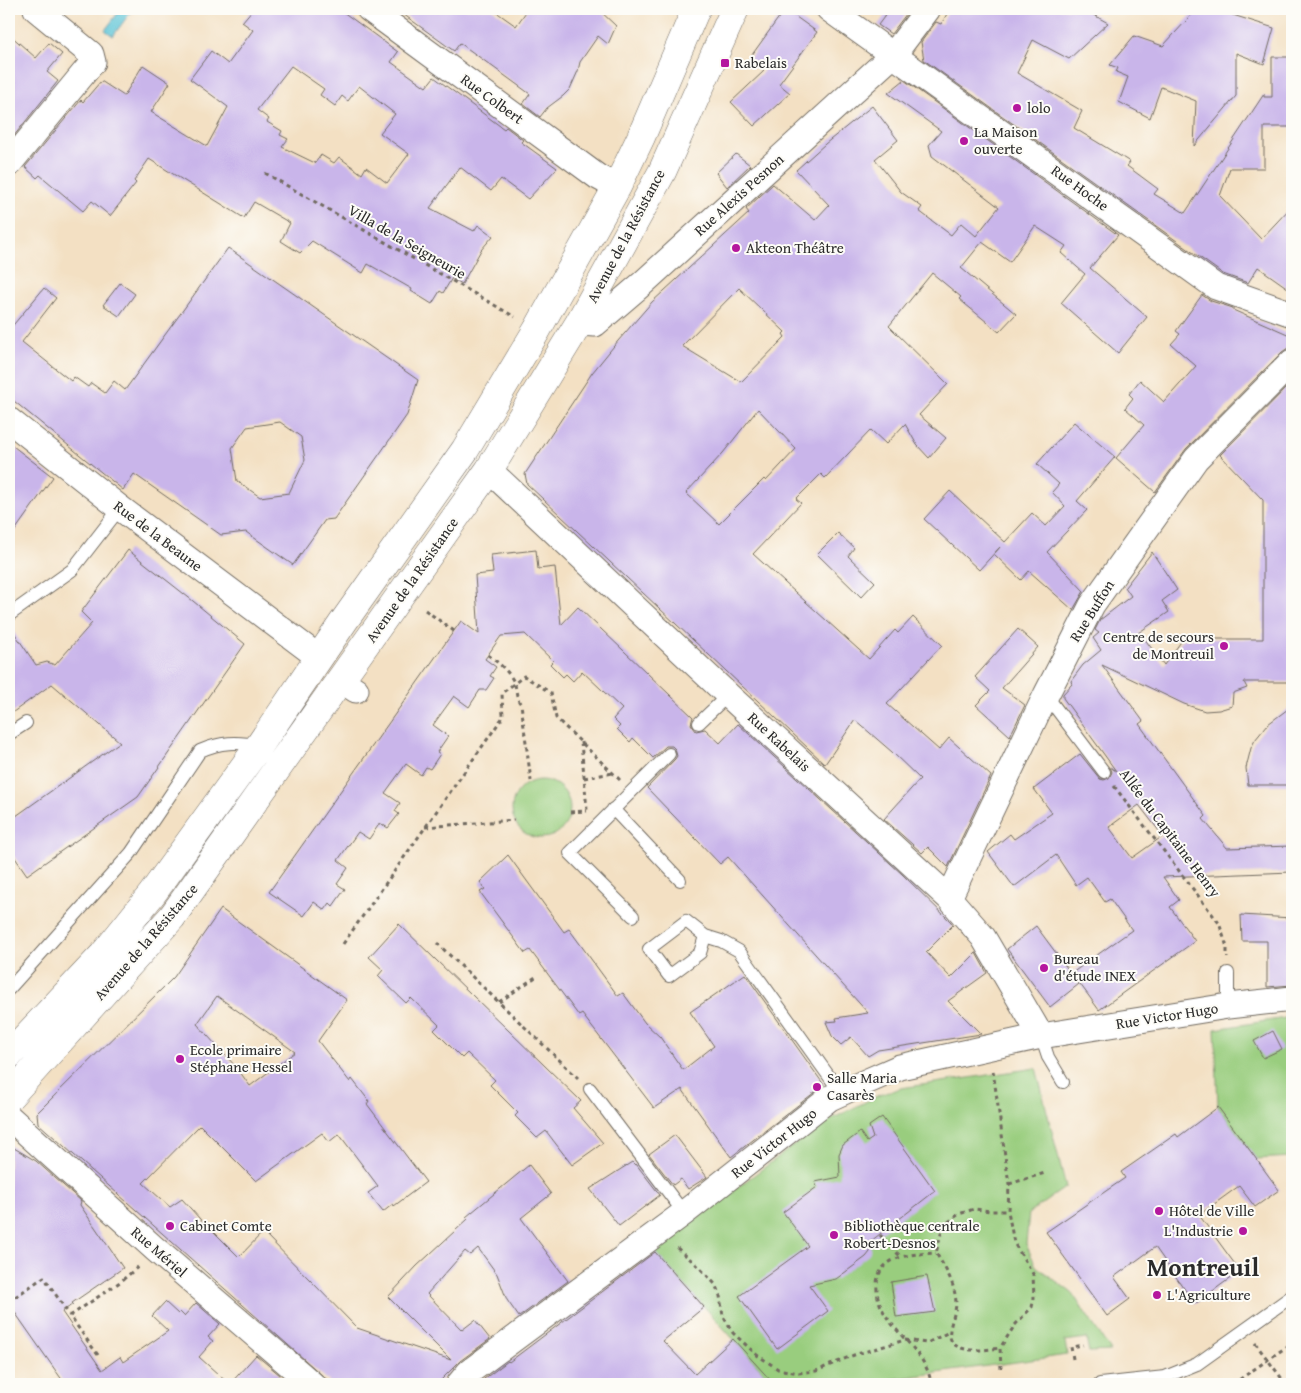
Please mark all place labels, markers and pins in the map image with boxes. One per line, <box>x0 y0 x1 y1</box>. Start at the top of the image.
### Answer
place label: Rabelais <box>735 52 787 73</box>
marker: Rabelais <box>719 57 731 69</box>
place label: lolo <box>1027 97 1051 118</box>
marker: lolo <box>1011 102 1023 114</box>
place label: La Maison ouverte <box>974 121 1038 159</box>
marker: La Maison ouverte <box>958 135 970 147</box>
place label: Akteon Théâtre <box>746 237 844 258</box>
marker: Akteon Théâtre <box>730 242 742 254</box>
place label: Centre de secours de Montreuil <box>1103 626 1214 664</box>
marker: Centre de secours de Montreuil <box>1218 640 1230 652</box>
place label: Bureau d'étude INEX <box>1054 948 1137 986</box>
marker: Bureau d'étude INEX <box>1038 962 1050 974</box>
place label: Ecole primaire Stéphane Hessel <box>190 1039 292 1077</box>
marker: Ecole primaire Stéphane Hessel <box>174 1053 186 1065</box>
place label: Salle Maria Casarès <box>827 1067 897 1105</box>
marker: Salle Maria Casarès <box>811 1081 823 1093</box>
place label: Hôtel de Ville <box>1169 1200 1254 1221</box>
marker: Hôtel de Ville <box>1153 1205 1165 1217</box>
place label: Cabinet Comte <box>180 1215 272 1236</box>
place label: Bibliothèque centrale Robert-Desnos <box>844 1215 979 1253</box>
marker: Cabinet Comte <box>164 1220 176 1232</box>
place label: L'Industrie <box>1164 1220 1233 1241</box>
marker: L'Industrie <box>1237 1225 1249 1237</box>
marker: Bibliothèque centrale Robert-Desnos <box>828 1229 840 1241</box>
place label: L'Agriculture <box>1167 1284 1251 1305</box>
marker: L'Agriculture <box>1151 1289 1163 1301</box>

